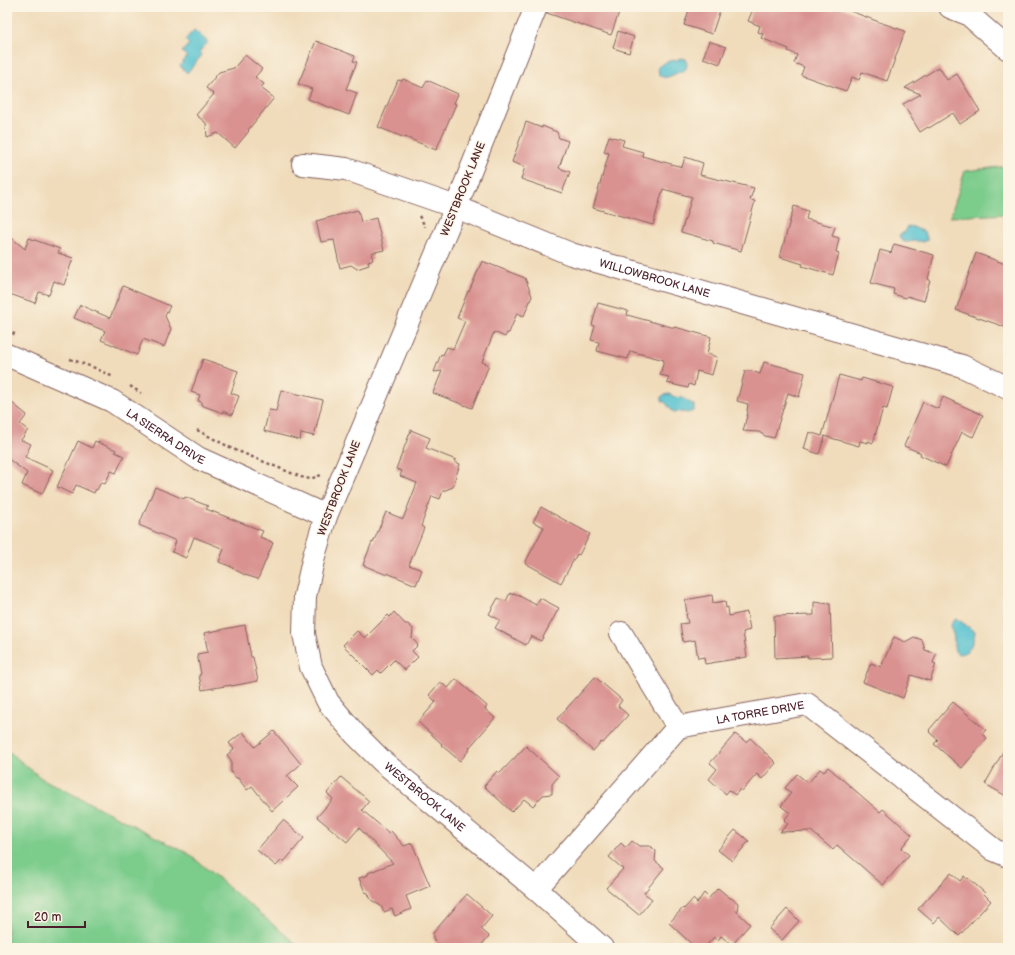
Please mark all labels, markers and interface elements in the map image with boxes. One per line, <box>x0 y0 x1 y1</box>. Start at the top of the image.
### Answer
street label: WESTBROOK LANE <box>438 140 488 238</box>
street label: WILLOWBROOK LANE <box>598 256 712 300</box>
street label: LA SIERRA DRIVE <box>124 406 207 467</box>
street label: WESTBROOK LANE <box>315 439 363 537</box>
street label: LA TORRE DRIVE <box>715 698 805 727</box>
street label: WESTBROOK LANE <box>382 759 468 834</box>
scale bar <box>28 903 85 929</box>
text: 20 m <box>34 910 61 925</box>

